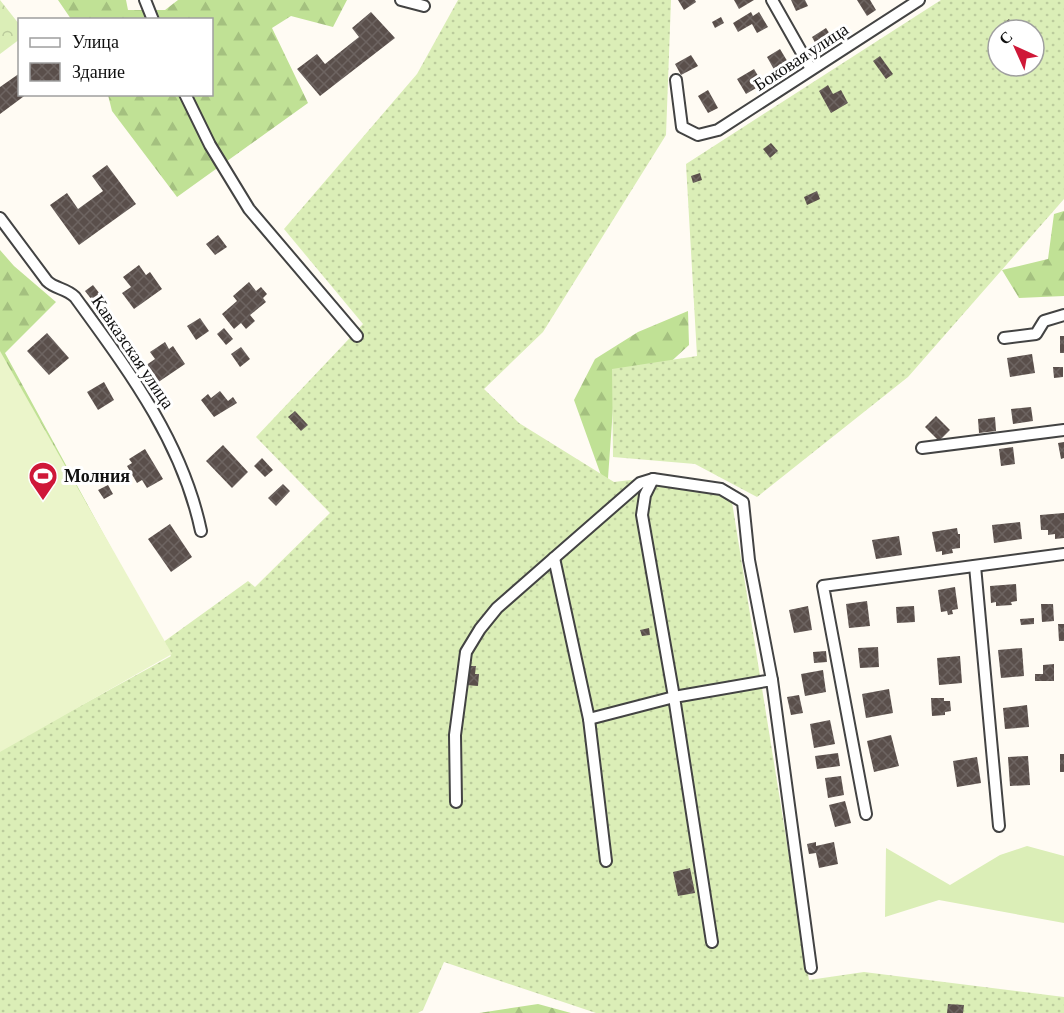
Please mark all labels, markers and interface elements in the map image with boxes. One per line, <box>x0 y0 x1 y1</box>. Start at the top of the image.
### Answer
legend <box>18 18 213 96</box>
north arrow <box>986 18 1046 78</box>
street label: Боковая улица <box>750 19 852 95</box>
text: С <box>996 28 1016 48</box>
text: Улица <box>72 32 119 52</box>
text: Здание <box>72 62 125 82</box>
street label: Кавказская улица <box>88 292 178 412</box>
sports icon: Молния <box>27 460 59 502</box>
place label: Молния <box>64 466 130 486</box>

